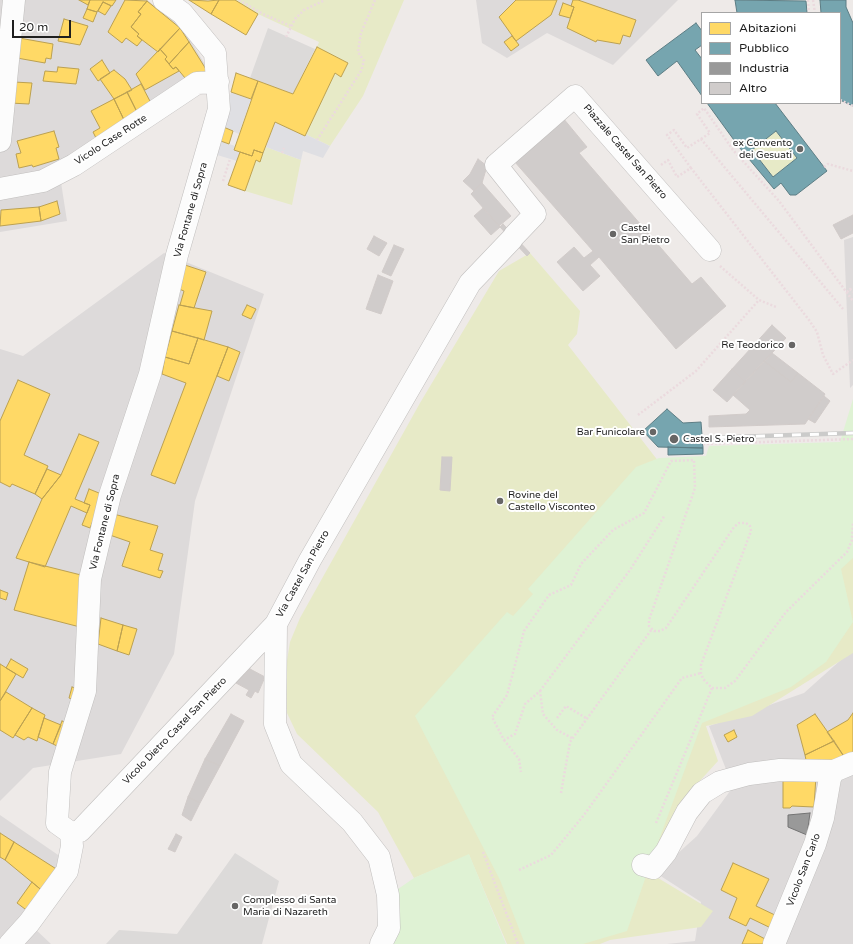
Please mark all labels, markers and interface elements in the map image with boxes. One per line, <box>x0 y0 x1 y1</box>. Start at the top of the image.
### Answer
scale bar <box>14 12 73 38</box>
legend <box>701 12 841 104</box>
text: 20 m <box>19 20 48 34</box>
text: Abitazioni <box>739 21 796 35</box>
text: Pubblico <box>739 41 789 55</box>
text: Industria <box>739 61 789 75</box>
text: Altro <box>739 81 767 95</box>
street label: Piazzale Castel San Pietro <box>581 102 669 202</box>
street label: Vicolo Case Rotte <box>73 112 149 168</box>
place label: ex Convento dei Gesuati <box>733 137 792 160</box>
marker: ex Convento dei Gesuati <box>795 144 805 154</box>
street label: Via Fontane di Sopra <box>172 161 210 259</box>
place label: Castel San Pietro <box>621 222 670 246</box>
marker: Castel San Pietro <box>608 229 618 239</box>
place label: Re Teodorico <box>721 339 784 351</box>
marker: Re Teodorico <box>787 340 797 350</box>
place label: Bar Funicolare <box>577 426 645 438</box>
marker: Bar Funicolare <box>648 427 658 437</box>
marker: Castel S. Pietro <box>668 433 680 445</box>
place label: Castel S. Pietro <box>683 433 755 445</box>
street label: Via Fontane di Sopra <box>87 473 123 571</box>
place label: Rovine del Castello Visconteo <box>508 489 595 512</box>
marker: Rovine del Castello Visconteo <box>495 496 505 506</box>
street label: Via Castel San Pietro <box>274 528 332 620</box>
street label: Vicolo Dietro Castel San Pietro <box>121 675 229 787</box>
street label: Vicolo San Carlo <box>785 832 823 908</box>
place label: Complesso di Santa Maria di Nazareth <box>243 894 336 918</box>
marker: Complesso di Santa Maria di Nazareth <box>230 901 240 911</box>

